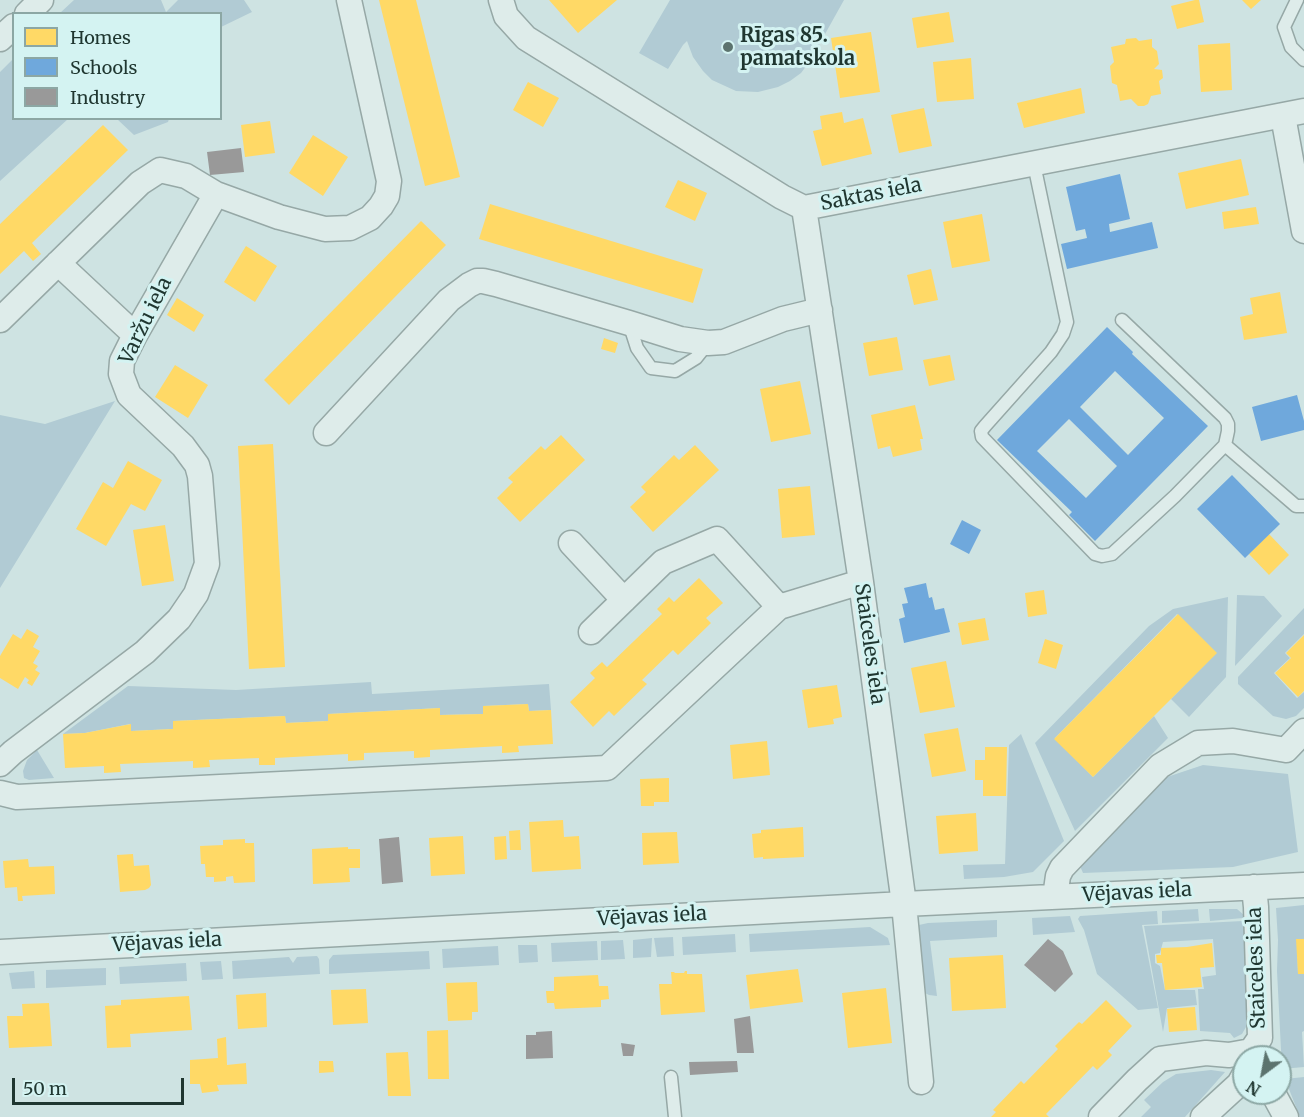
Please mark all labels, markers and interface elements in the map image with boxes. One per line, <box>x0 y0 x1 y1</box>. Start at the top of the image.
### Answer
legend <box>12 12 222 120</box>
place label: Rīgas 85. pamatskola <box>740 24 855 71</box>
text: Homes <box>70 26 131 49</box>
marker: Rīgas 85. pamatskola <box>721 40 735 54</box>
text: Schools <box>70 56 137 79</box>
text: Industry <box>70 86 145 109</box>
street label: Saktas iela <box>818 173 924 217</box>
street label: Varžu iela <box>115 273 177 369</box>
street label: Staiceles iela <box>849 582 889 706</box>
street label: Vējavas iela <box>1081 878 1193 908</box>
street label: Vējavas iela <box>596 902 708 932</box>
street label: Staiceles iela <box>1243 907 1271 1029</box>
street label: Vējavas iela <box>111 928 223 958</box>
north arrow <box>1232 1045 1292 1105</box>
scale bar <box>15 1066 188 1104</box>
text: 50 m <box>23 1077 67 1100</box>
text: N <box>1243 1077 1264 1100</box>

